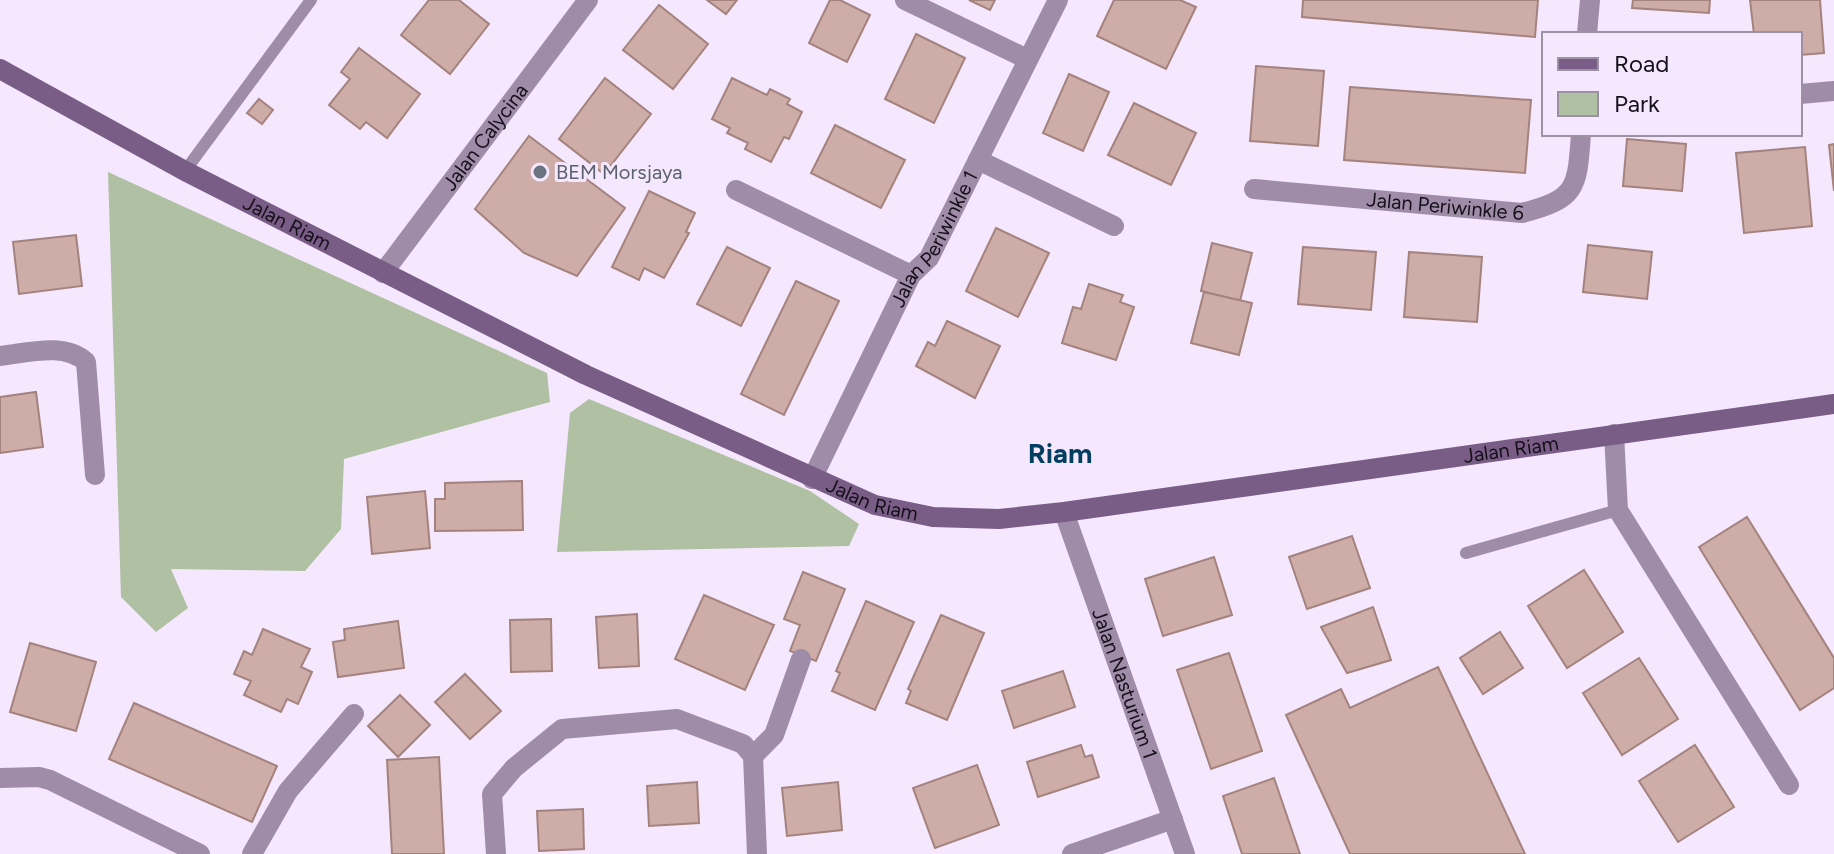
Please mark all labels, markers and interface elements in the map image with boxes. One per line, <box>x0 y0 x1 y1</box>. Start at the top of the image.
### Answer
legend <box>1542 32 1802 136</box>
text: Road <box>1614 49 1669 78</box>
street label: Jalan Calycina <box>437 79 533 195</box>
text: Park <box>1614 89 1660 118</box>
place label: BEM Morsjaya <box>556 160 682 184</box>
marker: BEM Morsjaya <box>531 163 549 181</box>
street label: Jalan Periwinkle 1 <box>885 167 983 311</box>
street label: Jalan Periwinkle 6 <box>1366 187 1525 225</box>
street label: Jalan Riam <box>239 191 335 255</box>
street label: Jalan Riam <box>1462 431 1560 468</box>
district label: Riam <box>1028 436 1092 470</box>
street label: Jalan Riam <box>823 473 920 526</box>
street label: Jalan Nasturium 1 <box>1087 605 1162 762</box>

